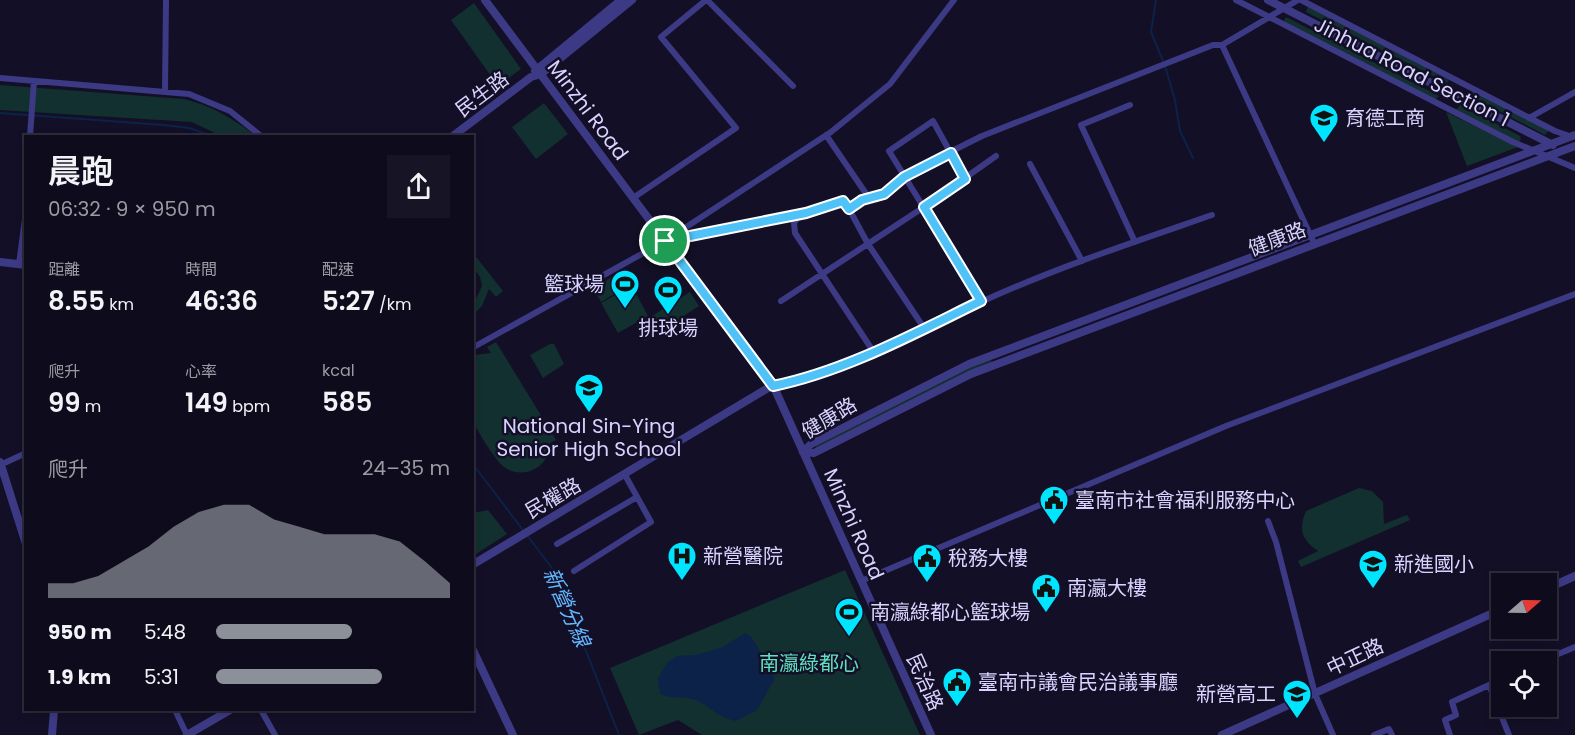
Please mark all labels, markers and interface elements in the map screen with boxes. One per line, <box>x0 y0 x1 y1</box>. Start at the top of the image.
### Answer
street label: Jinhua Road Section 1 <box>1309 11 1515 133</box>
street label: Minzhi Road <box>541 54 635 166</box>
street label: 民生路 <box>450 65 514 123</box>
school or university icon: 育德工商 <box>1308 102 1340 144</box>
place label: 育德工商 <box>1345 104 1425 132</box>
text: 晨跑 <box>48 148 114 195</box>
button: share <box>387 155 450 218</box>
text: 06:32 · 9 × 950 m <box>48 195 216 223</box>
pin <box>639 215 690 266</box>
street label: 健康路 <box>1244 215 1310 263</box>
icon: arrive <box>648 224 681 257</box>
text: 距離 <box>48 258 80 281</box>
text: 時間 <box>185 258 217 281</box>
text: 配速 <box>322 258 354 281</box>
sports icon: 籃球場 <box>609 268 641 310</box>
place label: 籃球場 <box>544 270 604 298</box>
sports icon: 排球場 <box>652 274 684 316</box>
text: 8.55 <box>48 283 105 319</box>
text: 46:36 <box>185 283 258 319</box>
text: 5:27 <box>322 283 375 319</box>
text: km <box>105 293 134 316</box>
text: /km <box>375 293 411 316</box>
place label: 排球場 <box>638 314 698 342</box>
text: kcal <box>322 359 355 382</box>
text: 爬升 <box>48 360 80 383</box>
text: 心率 <box>185 360 217 383</box>
school or university icon: National Sin-Ying Senior High School <box>573 372 605 414</box>
text: 585 <box>322 384 372 420</box>
text: 99 <box>48 385 81 421</box>
text: 149 <box>185 385 228 421</box>
street label: 健康路 <box>796 391 862 445</box>
text: m <box>81 395 101 418</box>
text: bpm <box>228 395 270 418</box>
place label: National Sin-Ying Senior High School <box>496 412 682 463</box>
text: 24–35 m <box>362 454 450 482</box>
text: 爬升 <box>48 455 88 483</box>
street label: Minzhi Road <box>817 464 891 584</box>
street label: 民權路 <box>520 471 586 525</box>
public building icon: 臺南市社會福利服務中心 <box>1038 484 1070 526</box>
place label: 臺南市社會福利服務中心 <box>1075 486 1295 514</box>
hospital icon: 新營醫院 <box>666 540 698 582</box>
place label: 新營醫院 <box>703 542 783 570</box>
public building icon: 稅務大樓 <box>911 542 943 584</box>
place label: 稅務大樓 <box>948 544 1028 572</box>
school or university icon: 新進國小 <box>1357 548 1389 590</box>
place label: 新進國小 <box>1394 550 1474 578</box>
water label: 新營分線 <box>537 563 598 653</box>
public building icon: 南瀛大樓 <box>1030 572 1062 614</box>
north arrow <box>1491 573 1557 639</box>
map controls <box>1491 573 1557 717</box>
place label: 南瀛大樓 <box>1067 574 1147 602</box>
sports icon: 南瀛綠都心籃球場 <box>833 596 865 638</box>
place label: 南瀛綠都心籃球場 <box>870 598 1030 626</box>
text: 950 m <box>48 618 112 646</box>
text: 5:48 <box>144 618 186 646</box>
street label: 中正路 <box>1322 632 1388 682</box>
park label: 南瀛綠都心 <box>759 649 859 677</box>
street label: 民治路 <box>900 649 950 715</box>
button: locate <box>1491 651 1557 717</box>
text: 1.9 km <box>48 663 111 691</box>
text: 5:31 <box>144 663 179 691</box>
public building icon: 臺南市議會民治議事廳 <box>941 666 973 708</box>
place label: 臺南市議會民治議事廳 <box>978 668 1178 696</box>
school or university icon: 新營高工 <box>1281 678 1313 720</box>
place label: 新營高工 <box>1196 680 1276 708</box>

